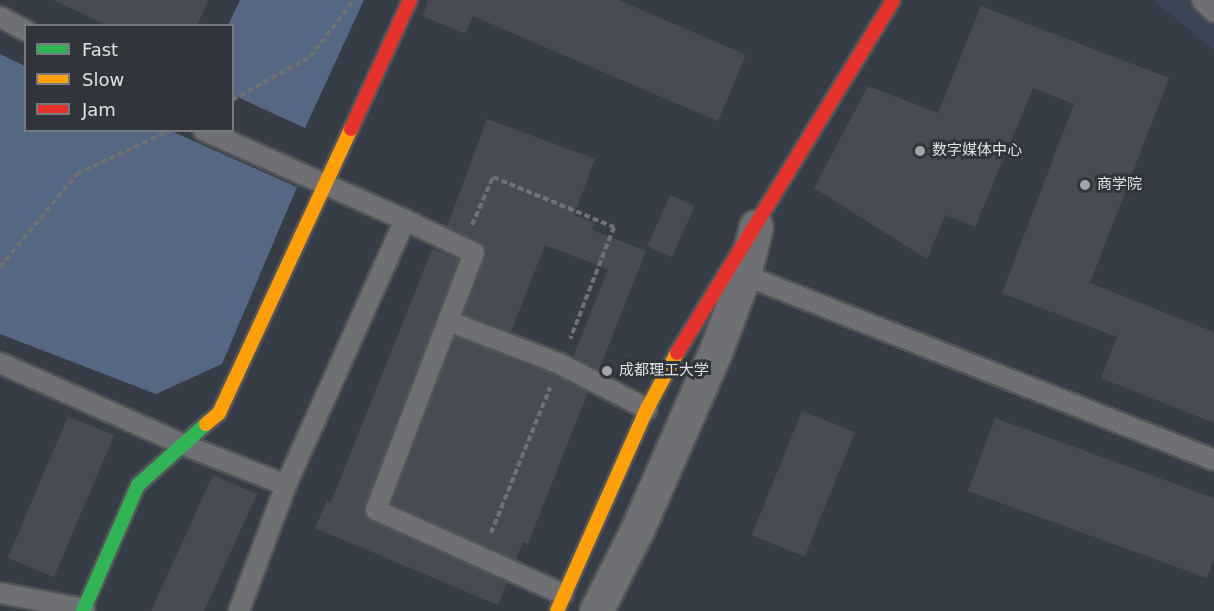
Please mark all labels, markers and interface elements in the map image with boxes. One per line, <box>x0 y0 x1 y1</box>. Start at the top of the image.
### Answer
legend <box>24 24 234 132</box>
text: Fast <box>82 39 118 60</box>
text: Slow <box>82 69 124 90</box>
text: Jam <box>82 99 116 120</box>
place label: 数字媒体中心 <box>932 142 1022 160</box>
marker: 数字媒体中心 <box>913 144 927 158</box>
place label: 商学院 <box>1097 176 1142 194</box>
marker: 商学院 <box>1078 178 1092 192</box>
place label: 成都理工大学 <box>619 362 709 380</box>
marker: 成都理工大学 <box>600 364 614 378</box>

